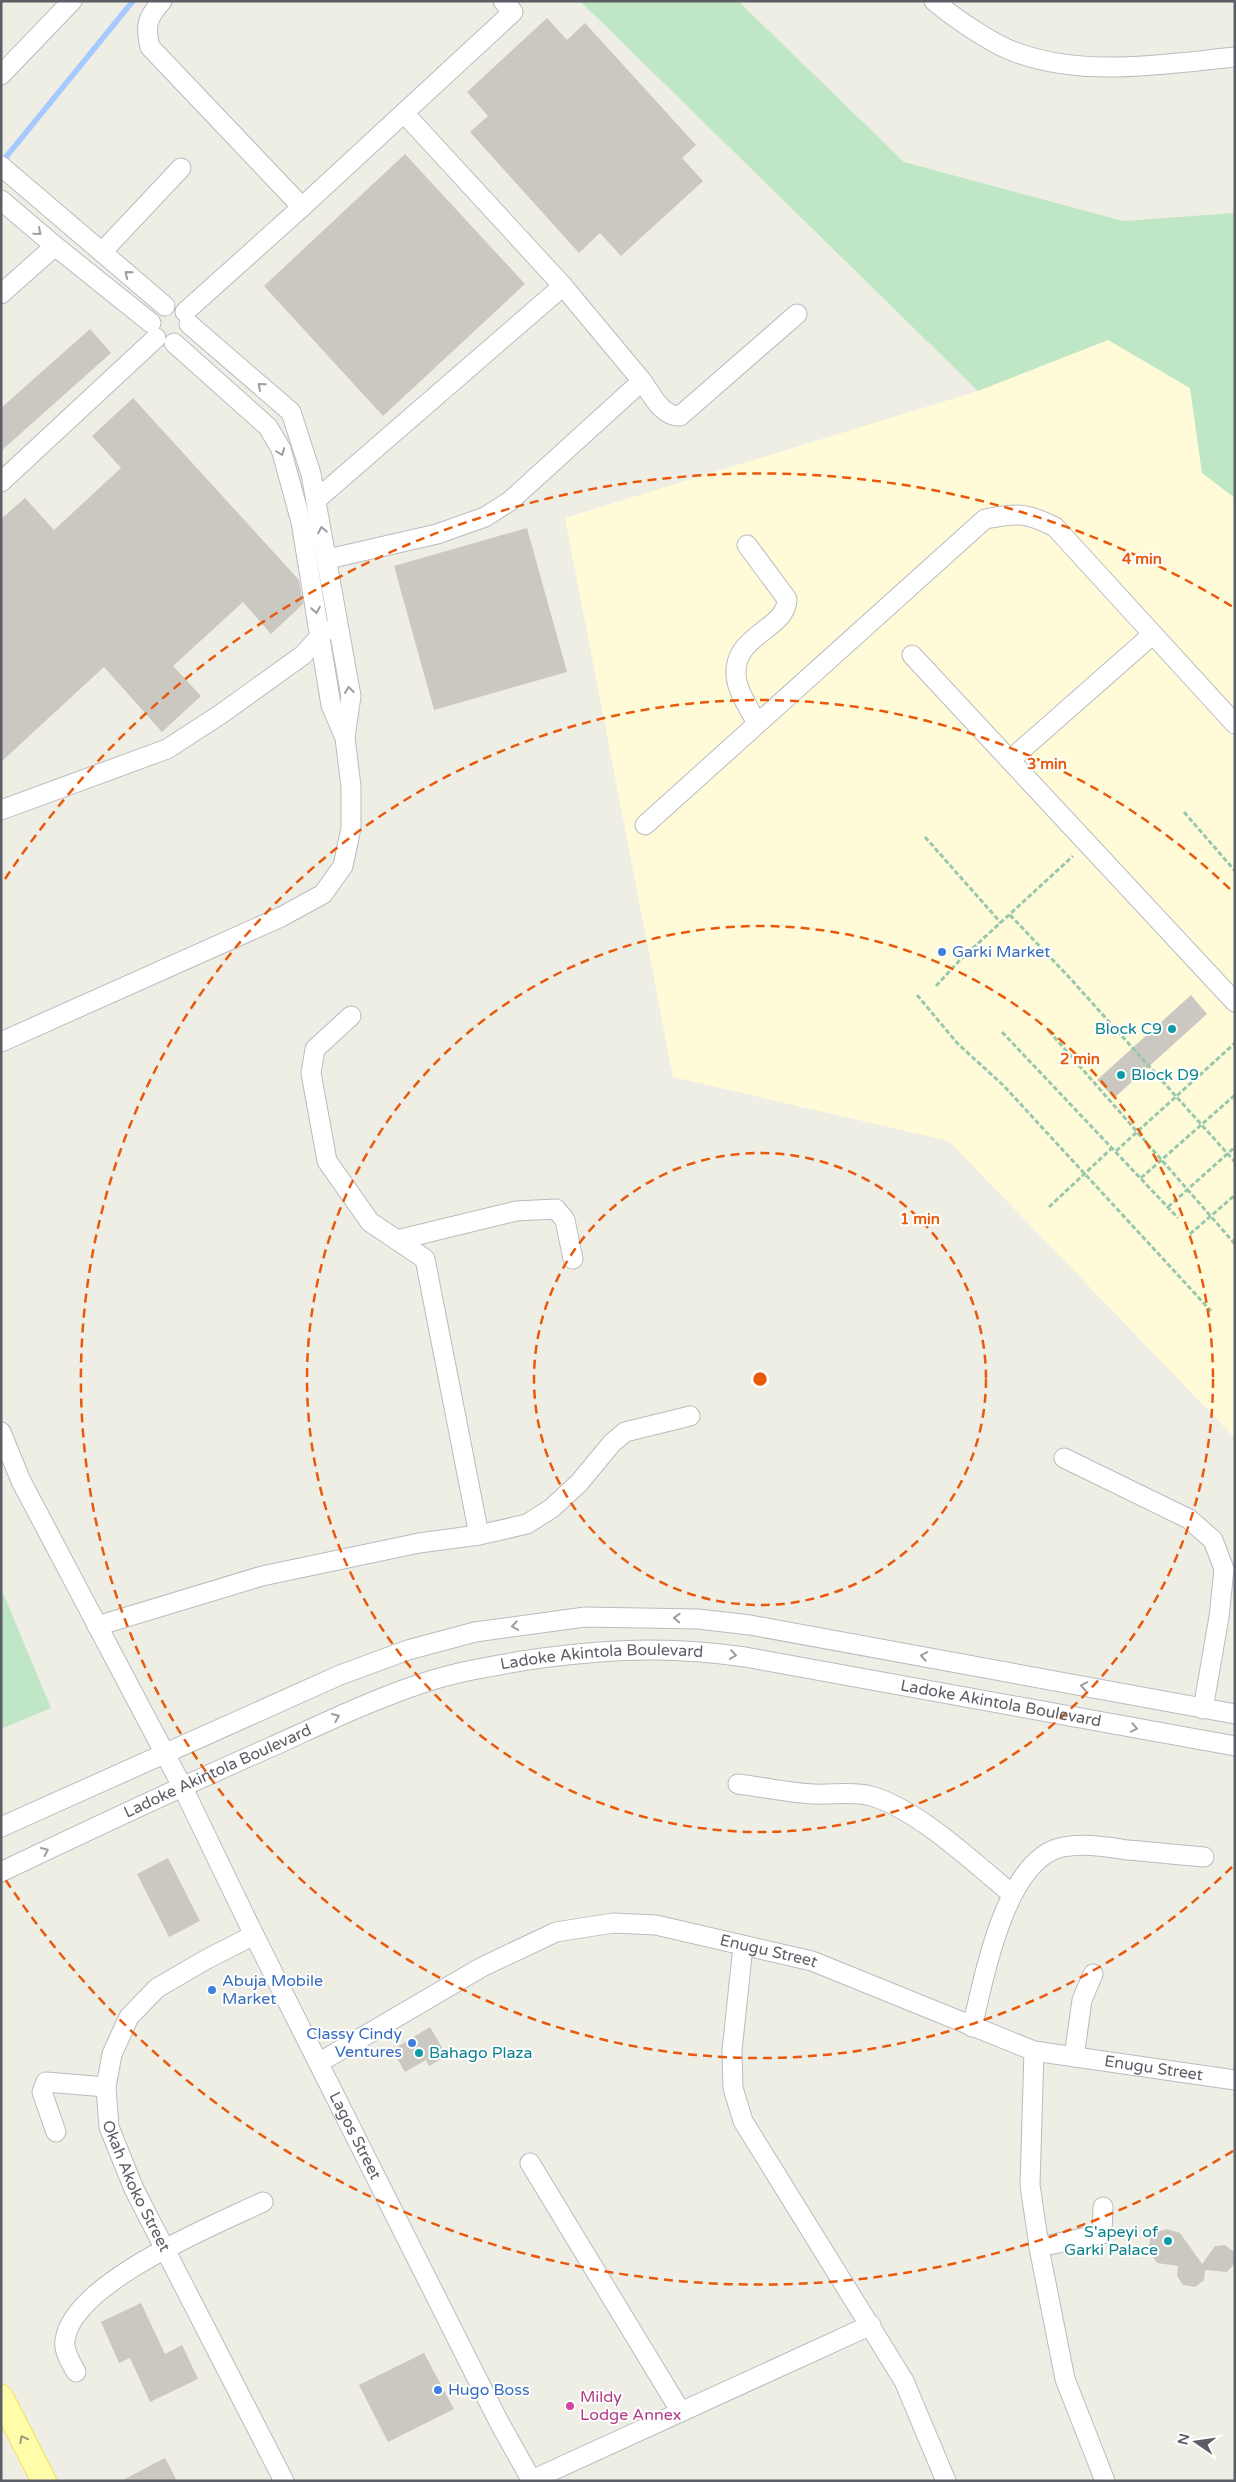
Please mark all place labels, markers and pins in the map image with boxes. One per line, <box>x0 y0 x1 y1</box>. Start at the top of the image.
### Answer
place label: Garki Market <box>952 942 1050 962</box>
marker: Garki Market <box>936 946 948 958</box>
place label: Block C9 <box>1095 1019 1162 1039</box>
marker: Block C9 <box>1166 1023 1178 1035</box>
place label: Block D9 <box>1131 1065 1199 1085</box>
marker: Block D9 <box>1115 1069 1127 1081</box>
centre of rings <box>751 1370 769 1388</box>
place label: Abuja Mobile Market <box>222 1971 323 2009</box>
marker: Abuja Mobile Market <box>206 1984 218 1996</box>
place label: Classy Cindy Ventures <box>306 2024 402 2062</box>
marker: Classy Cindy Ventures <box>406 2037 418 2049</box>
place label: Bahago Plaza <box>429 2043 532 2063</box>
marker: Bahago Plaza <box>413 2047 425 2059</box>
place label: S'apeyi of Garki Palace <box>1064 2222 1159 2260</box>
marker: S'apeyi of Garki Palace <box>1162 2235 1174 2247</box>
place label: Hugo Boss <box>448 2380 530 2400</box>
marker: Hugo Boss <box>432 2384 444 2396</box>
place label: Mildy Lodge Annex <box>580 2387 681 2425</box>
marker: Mildy Lodge Annex <box>564 2400 576 2412</box>

